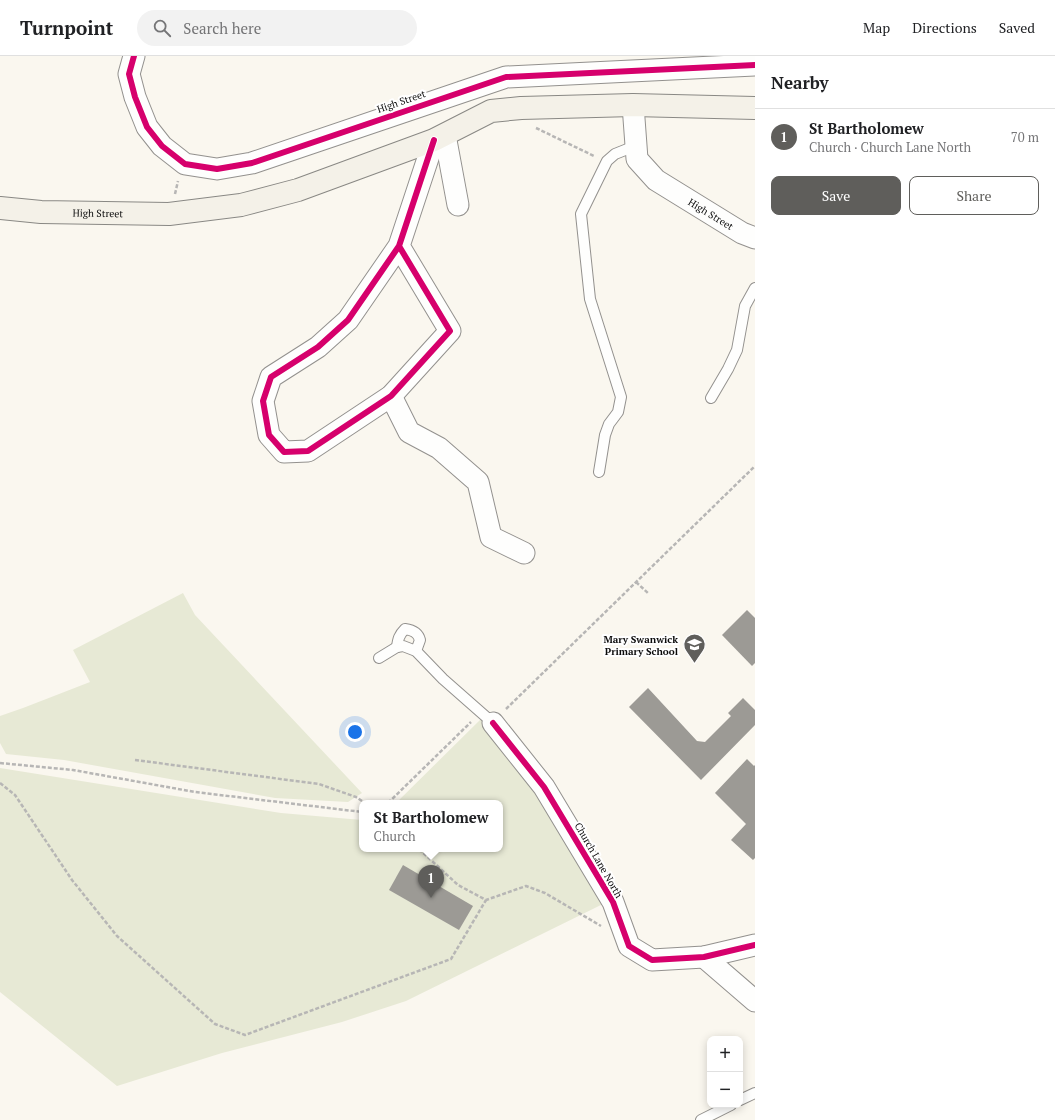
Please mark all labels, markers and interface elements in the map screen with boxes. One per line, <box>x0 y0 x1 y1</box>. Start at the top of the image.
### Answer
search box <box>137 10 417 46</box>
text: Turnpoint <box>20 15 113 40</box>
icon: search <box>151 17 173 39</box>
text: Search here <box>183 18 261 38</box>
text: Map <box>863 18 890 37</box>
text: Directions <box>912 18 977 37</box>
text: Saved <box>999 18 1035 37</box>
text: Nearby <box>771 71 829 94</box>
street label: High Street <box>375 87 427 116</box>
text: St Bartholomew <box>809 118 924 138</box>
text: 1 <box>780 128 788 146</box>
text: 70 m <box>1011 128 1039 146</box>
text: Church · Church Lane North <box>809 138 971 156</box>
button: Save <box>771 176 901 215</box>
button: Share <box>909 176 1039 215</box>
street label: High Street <box>686 195 736 233</box>
street label: High Street <box>72 206 123 220</box>
school or university icon: Mary Swanwick Primary School <box>681 632 707 665</box>
place label: Mary Swanwick Primary School <box>603 633 679 658</box>
your location <box>345 722 365 742</box>
popup <box>359 800 503 852</box>
text: St Bartholomew <box>374 807 488 827</box>
street label: Church Lane North <box>572 820 626 900</box>
text: Church <box>374 827 416 845</box>
pin: 1 <box>418 865 444 898</box>
map controls <box>707 1036 743 1108</box>
button: + <box>707 1036 743 1072</box>
button: − <box>707 1072 743 1108</box>

